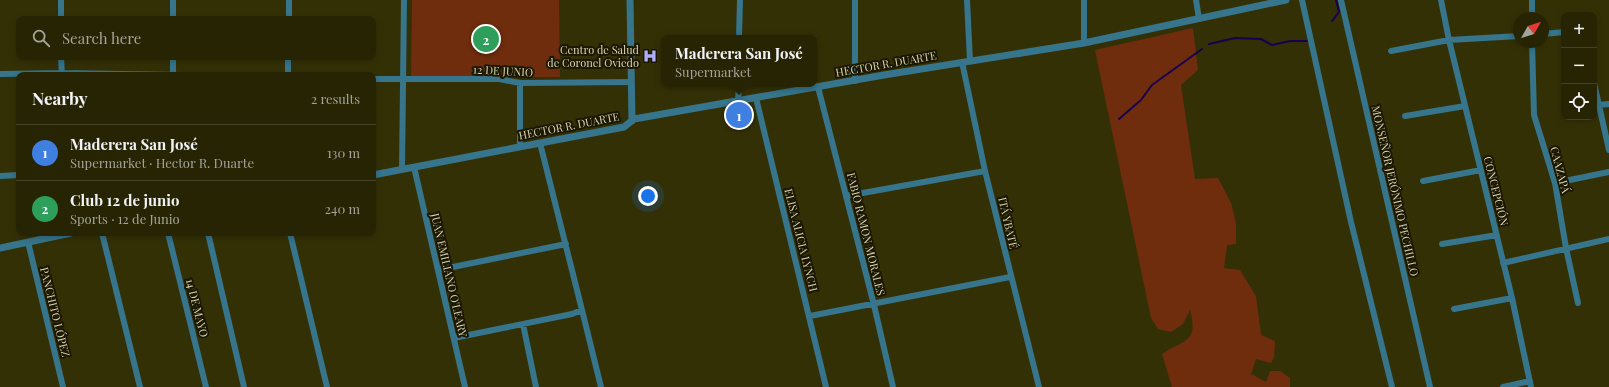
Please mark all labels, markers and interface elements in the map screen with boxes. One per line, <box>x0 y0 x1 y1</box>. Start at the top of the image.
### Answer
north arrow <box>1513 12 1549 48</box>
map controls <box>1561 12 1597 120</box>
button: + <box>1561 12 1597 48</box>
search box <box>16 16 376 60</box>
pin: 2 <box>473 24 499 54</box>
icon: search <box>30 27 52 49</box>
text: Search here <box>62 28 141 48</box>
popup <box>661 35 817 87</box>
place label: Centro de Salud de Coronel Oviedo <box>547 42 640 70</box>
text: Maderera San José <box>675 43 803 63</box>
street label: HECTOR R. DUARTE <box>834 47 938 80</box>
hospital icon: Centro de Salud de Coronel Oviedo <box>642 48 658 64</box>
button: − <box>1561 48 1597 84</box>
street label: 12 DE JUNIO <box>473 61 533 80</box>
text: Supermarket <box>675 63 751 80</box>
button: locate <box>1561 84 1597 120</box>
text: Nearby <box>32 87 87 109</box>
text: 2 results <box>311 90 360 107</box>
pin: 1 <box>726 100 752 130</box>
street label: MONSEÑOR JERÓNIMO PECHILLO <box>1369 104 1422 278</box>
street label: HECTOR R. DUARTE <box>517 108 621 143</box>
text: Maderera San José <box>70 134 198 154</box>
text: 1 <box>43 144 47 161</box>
text: 130 m <box>327 144 360 161</box>
street label: CAAZAPÁ <box>1547 145 1574 195</box>
text: Supermarket · Hector R. Duarte <box>70 154 254 171</box>
street label: CONCEPCIÓN <box>1481 155 1512 227</box>
street label: FABIO RAMON MORALES <box>844 171 889 297</box>
your location <box>638 186 658 206</box>
street label: ELISA ALICIA LYNCH <box>781 187 822 293</box>
text: Club 12 de junio <box>70 190 180 210</box>
street label: ITÁ YBATÉ <box>995 196 1022 250</box>
text: 2 <box>42 200 48 217</box>
text: 240 m <box>325 200 360 217</box>
text: Sports · 12 de Junio <box>70 210 180 227</box>
street label: JUAN EMILIANO O'LEARY <box>428 210 471 339</box>
street label: PANCHITO LÓPEZ <box>37 265 74 359</box>
street label: 14 DE MAYO <box>183 277 212 339</box>

